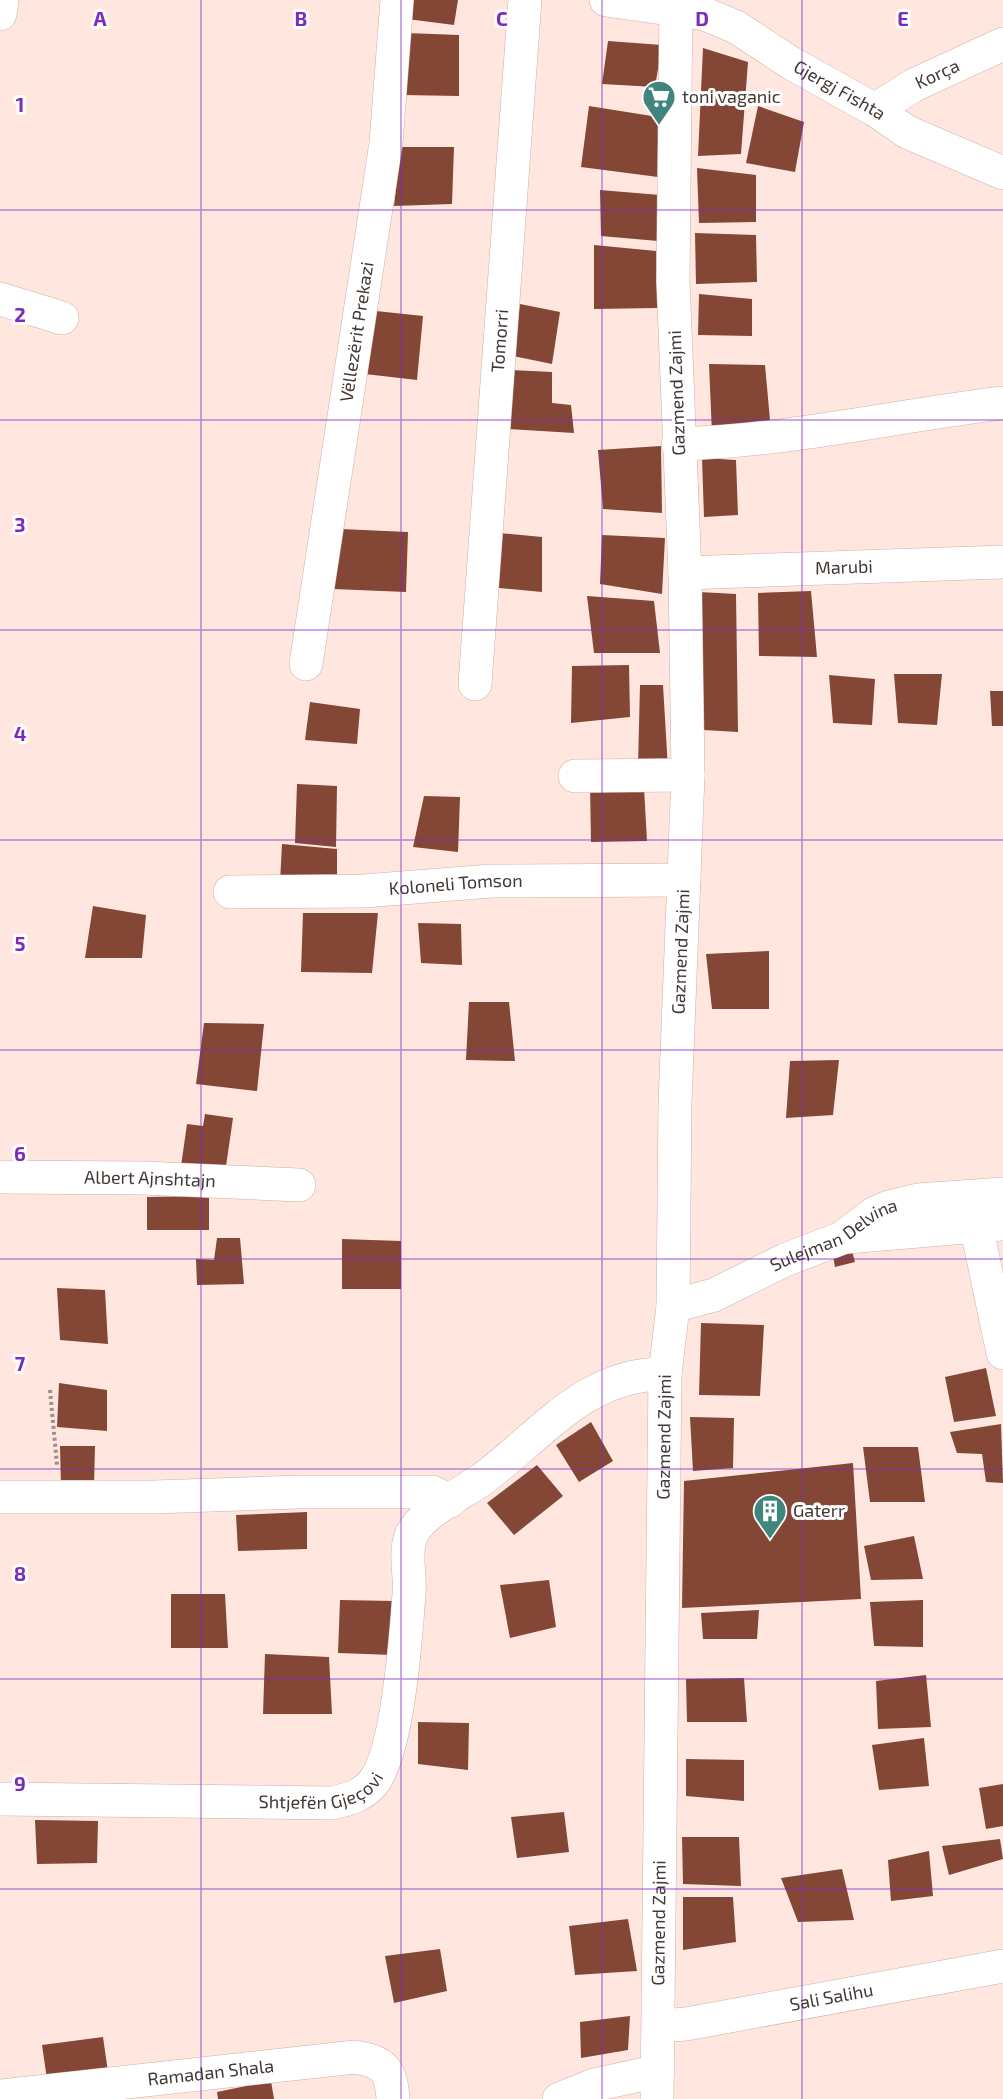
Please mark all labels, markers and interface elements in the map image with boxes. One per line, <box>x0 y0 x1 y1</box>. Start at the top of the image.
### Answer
text: A <box>93 6 107 30</box>
text: B <box>295 6 307 30</box>
text: C <box>496 6 508 30</box>
text: D <box>695 6 709 30</box>
text: E <box>897 6 909 30</box>
street label: Korça <box>911 54 963 93</box>
street label: Gjergj Fishta <box>790 55 890 124</box>
supermarket icon: toni vaganic <box>641 79 677 126</box>
place label: toni vaganic <box>682 85 781 107</box>
text: 1 <box>16 92 24 116</box>
street label: Vëllezërit Prekazi <box>334 260 378 403</box>
text: 2 <box>14 302 26 326</box>
street label: Tomorri <box>486 308 512 373</box>
street label: Gazmend Zajmi <box>663 330 689 456</box>
text: 3 <box>14 512 26 536</box>
street label: Marubi <box>815 555 873 578</box>
text: 4 <box>14 721 27 745</box>
street label: Koloneli Tomson <box>388 869 523 899</box>
street label: Gazmend Zajmi <box>667 888 693 1015</box>
text: 5 <box>14 931 26 955</box>
text: 6 <box>14 1141 26 1165</box>
street label: Albert Ajnshtajn <box>84 1166 216 1191</box>
street label: Sulejman Delvina <box>766 1193 899 1276</box>
text: 7 <box>15 1351 26 1375</box>
street label: Gazmend Zajmi <box>652 1374 675 1500</box>
building icon: Gaterr <box>752 1493 788 1540</box>
place label: Gaterr <box>793 1499 845 1521</box>
text: 8 <box>14 1561 26 1585</box>
street label: Shtjefën Gjeçovi <box>258 1768 387 1813</box>
text: 9 <box>14 1771 26 1795</box>
street label: Gazmend Zajmi <box>646 1860 670 1986</box>
street label: Sali Salihu <box>788 1978 875 2015</box>
street label: Ramadan Shala <box>146 2054 275 2090</box>

